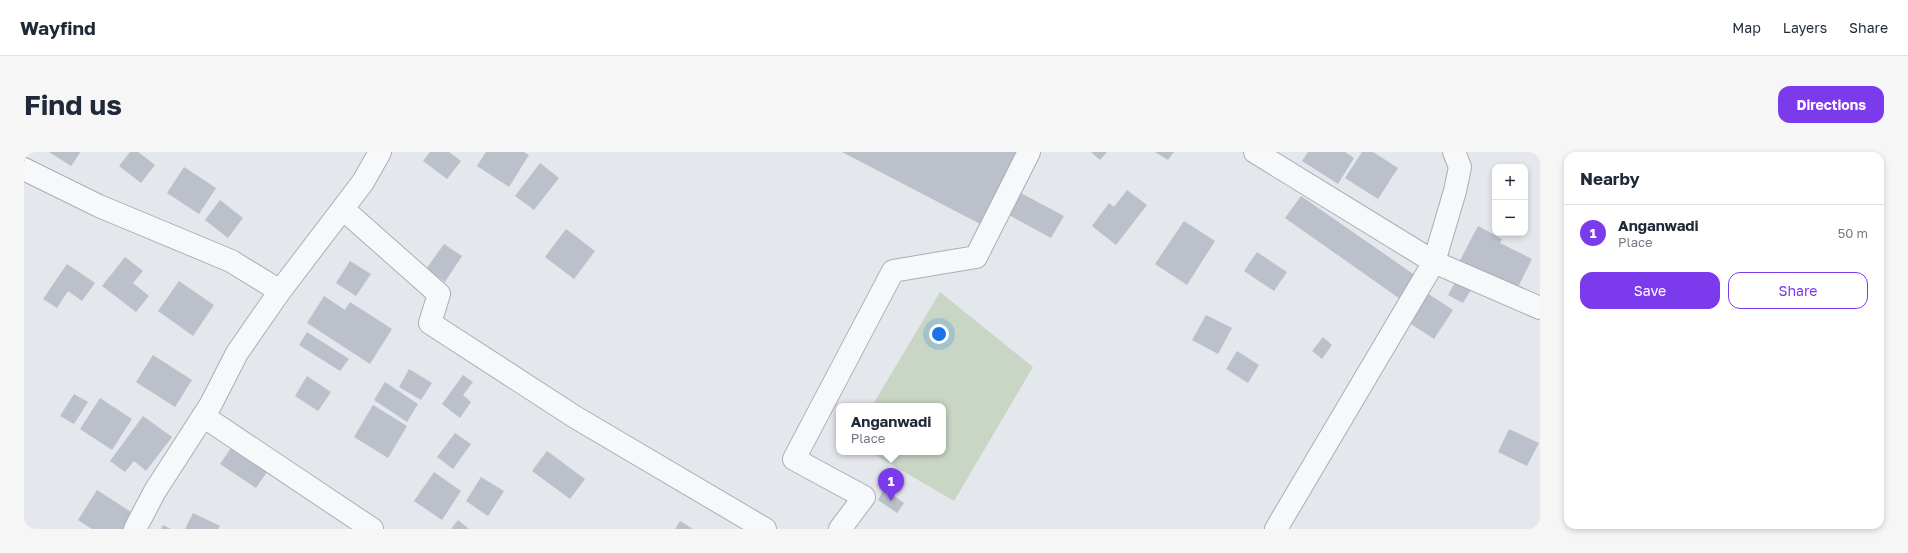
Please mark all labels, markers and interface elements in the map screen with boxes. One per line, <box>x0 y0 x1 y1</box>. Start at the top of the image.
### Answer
text: Wayfind <box>20 16 96 39</box>
text: Map <box>1732 19 1761 36</box>
text: Layers <box>1783 19 1827 36</box>
text: Share <box>1849 19 1888 36</box>
button: Directions <box>1778 86 1884 123</box>
text: Find us <box>24 88 122 121</box>
map controls <box>1492 164 1528 236</box>
button: + <box>1492 164 1528 200</box>
text: Nearby <box>1580 168 1640 189</box>
button: − <box>1492 200 1528 236</box>
text: Anganwadi <box>1618 216 1699 234</box>
text: 1 <box>1590 225 1596 241</box>
text: 50 m <box>1838 225 1868 241</box>
text: Place <box>1618 234 1653 250</box>
button: Save <box>1580 272 1720 309</box>
button: Share <box>1728 272 1868 309</box>
your location <box>929 324 949 344</box>
popup <box>836 403 946 455</box>
text: Anganwadi <box>851 412 931 430</box>
text: Place <box>851 430 885 446</box>
pin: 1 <box>878 468 904 501</box>

